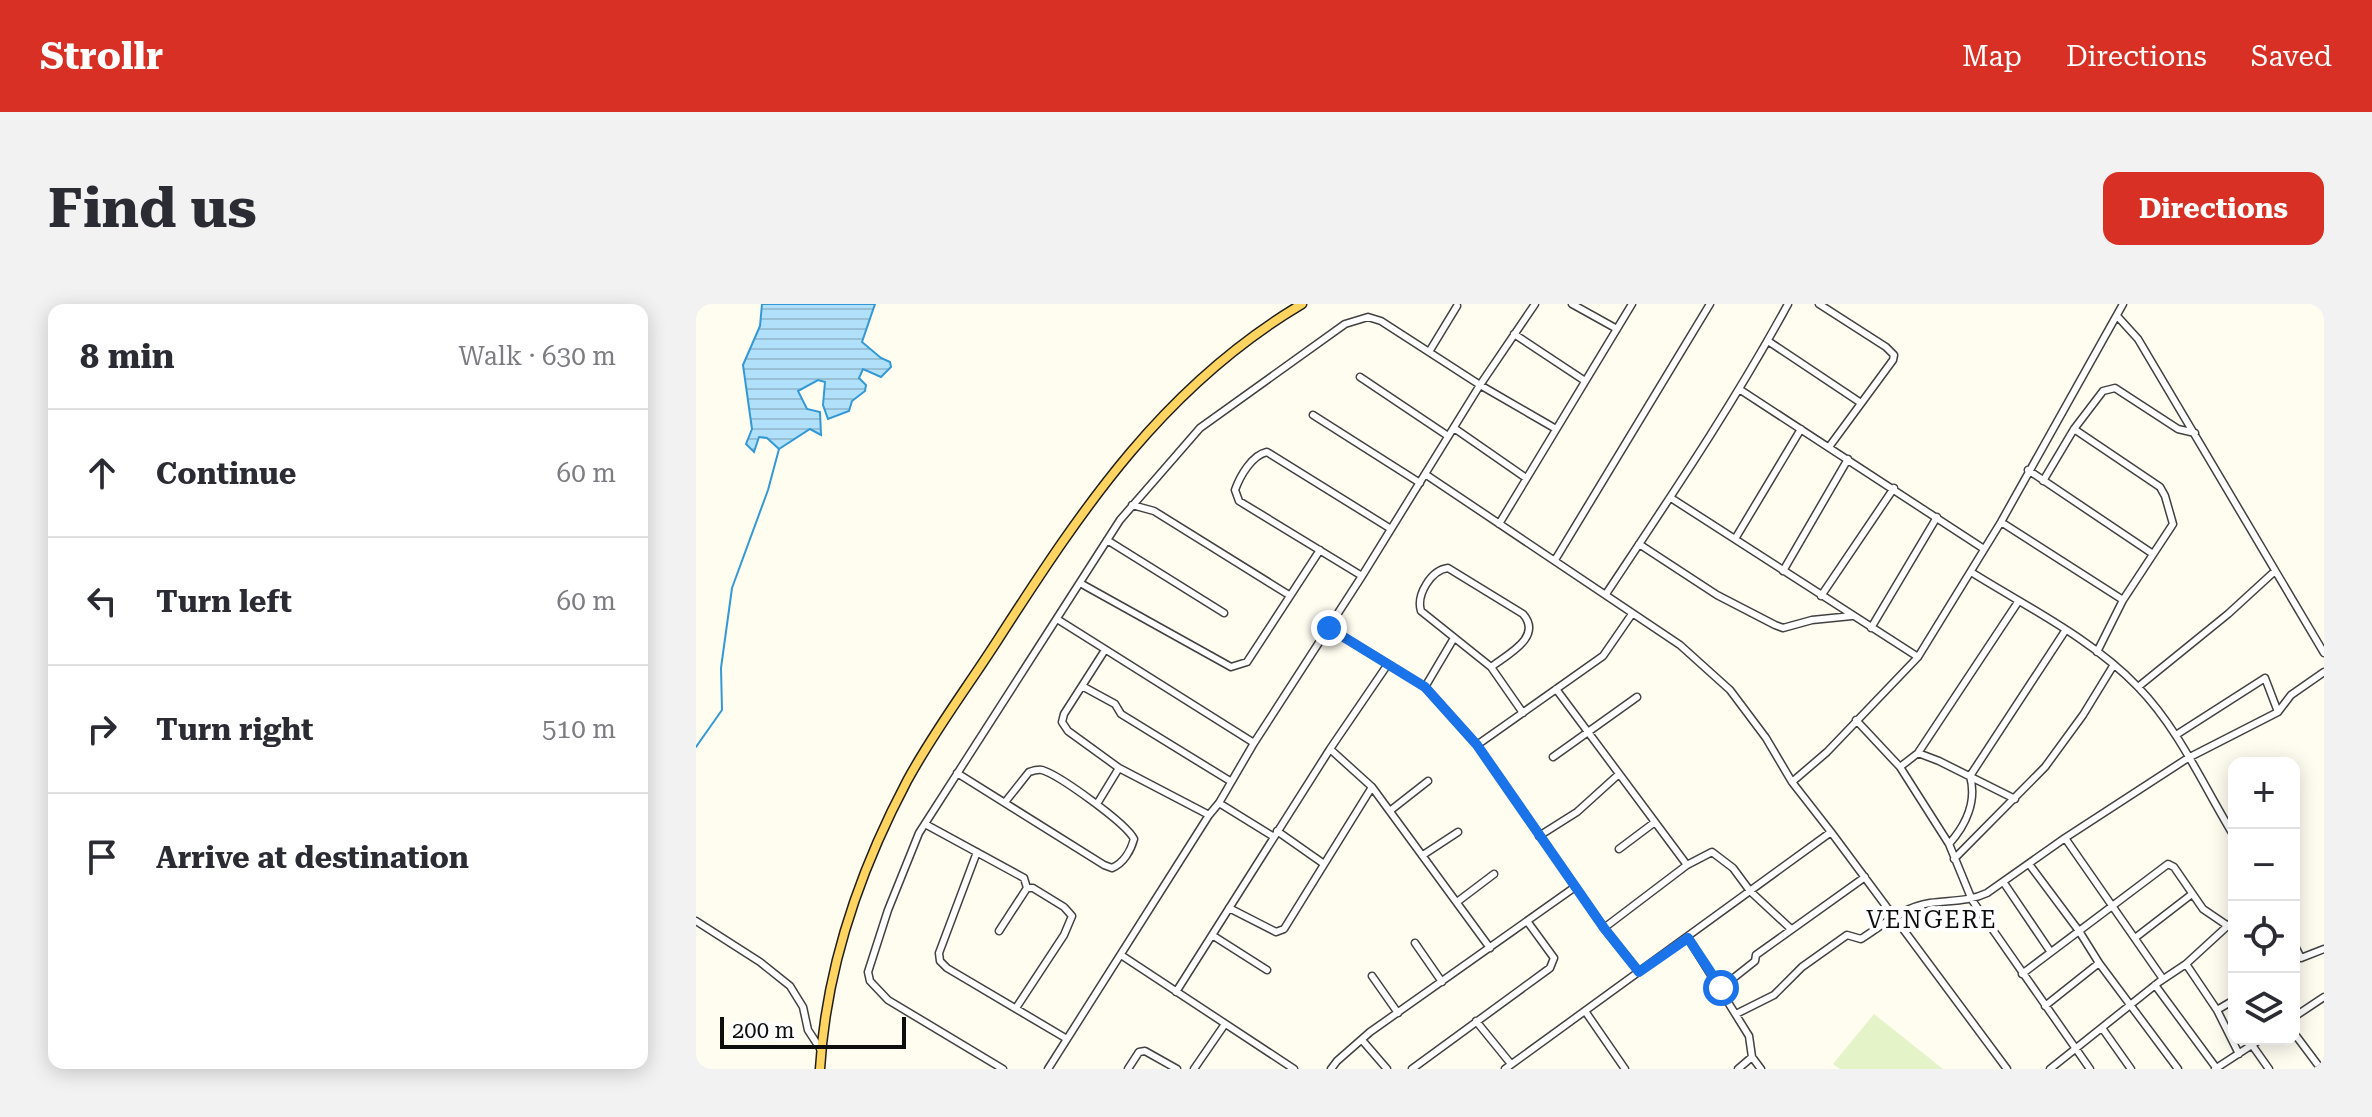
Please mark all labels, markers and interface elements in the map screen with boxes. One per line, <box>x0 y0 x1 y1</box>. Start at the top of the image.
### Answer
text: Strollr <box>40 34 163 78</box>
text: Map <box>1962 40 2022 73</box>
text: Directions <box>2066 40 2207 73</box>
text: Saved <box>2251 40 2332 73</box>
button: Directions <box>2103 172 2324 245</box>
text: Find us <box>48 175 257 241</box>
text: 8 min <box>80 336 175 376</box>
text: Walk · 630 m <box>458 341 616 371</box>
icon: ahead <box>80 451 124 495</box>
text: Continue <box>156 456 296 491</box>
text: 60 m <box>557 458 616 488</box>
icon: left <box>80 579 124 623</box>
text: Turn left <box>156 584 292 619</box>
text: 60 m <box>557 586 616 616</box>
route end <box>1311 610 1347 646</box>
icon: right <box>80 707 124 751</box>
text: Turn right <box>156 712 313 747</box>
text: 510 m <box>542 714 616 744</box>
map controls <box>2228 757 2300 1045</box>
button: + <box>2228 757 2300 829</box>
button: − <box>2228 829 2300 901</box>
icon: arrive <box>80 835 124 879</box>
text: Arrive at destination <box>156 840 469 875</box>
button: locate <box>2228 901 2300 973</box>
district label: VENGERE <box>1866 906 1998 934</box>
route start <box>1703 970 1739 1006</box>
button: layers <box>2228 973 2300 1045</box>
scale bar <box>720 1013 906 1049</box>
text: 200 m <box>732 1018 795 1043</box>

